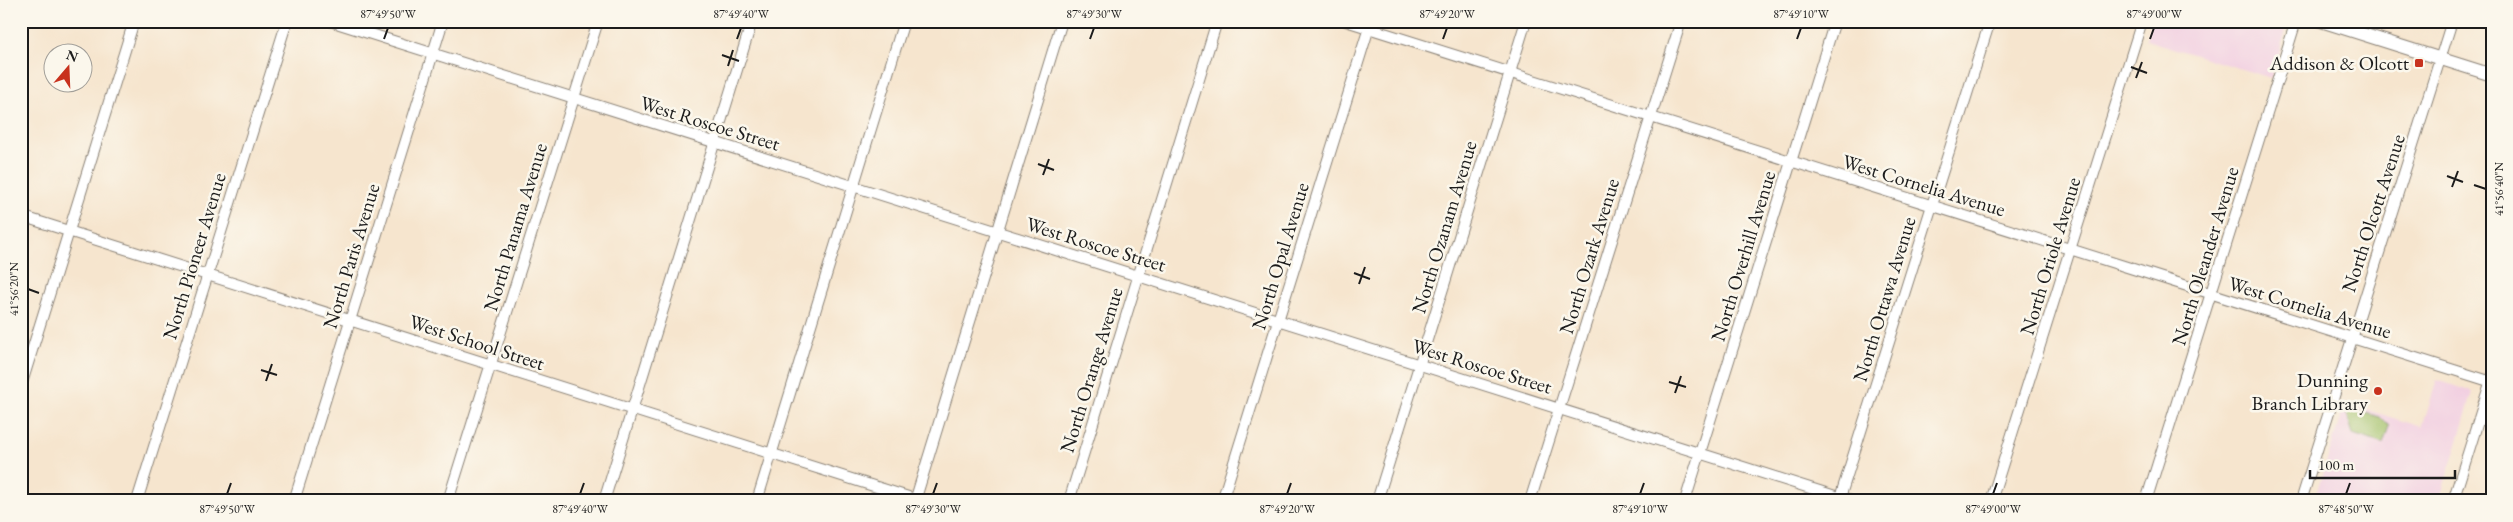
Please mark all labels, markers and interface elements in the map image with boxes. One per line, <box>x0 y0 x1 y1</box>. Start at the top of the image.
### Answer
text: 87°49'50"W <box>360 6 417 22</box>
text: 87°49'40"W <box>713 6 770 22</box>
text: 87°49'30"W <box>1066 6 1123 22</box>
text: 87°49'20"W <box>1419 6 1476 22</box>
text: 87°49'10"W <box>1773 6 1830 22</box>
text: 87°49'00"W <box>2126 6 2183 22</box>
north arrow <box>42 42 92 92</box>
text: N <box>64 45 81 66</box>
place label: Addison & Olcott <box>2269 50 2410 76</box>
marker: Addison & Olcott <box>2413 57 2425 69</box>
street label: West Roscoe Street <box>637 89 784 157</box>
street label: North Olcott Avenue <box>2335 130 2411 295</box>
street label: North Ozanam Avenue <box>1405 137 1483 317</box>
street label: North Panama Avenue <box>477 140 553 314</box>
street label: West Cornelia Avenue <box>1839 148 2009 222</box>
text: 41°56'40"N <box>2491 162 2507 216</box>
street label: North Oleander Avenue <box>2165 163 2245 348</box>
street label: North Overhill Avenue <box>1705 167 1781 345</box>
street label: North Pioneer Avenue <box>156 169 232 342</box>
street label: North Oriole Avenue <box>2014 174 2086 338</box>
street label: North Ozark Avenue <box>1553 175 1625 337</box>
street label: North Opal Avenue <box>1245 179 1315 333</box>
street label: North Paris Avenue <box>317 180 385 332</box>
street label: West Roscoe Street <box>1023 210 1170 278</box>
street label: North Ottawa Avenue <box>1847 213 1922 385</box>
text: 41°56'20"N <box>6 262 22 316</box>
street label: West Cornelia Avenue <box>2225 270 2395 344</box>
street label: North Orange Avenue <box>1054 284 1129 456</box>
street label: West School Street <box>406 308 549 376</box>
street label: West Roscoe Street <box>1409 332 1556 400</box>
place label: Dunning Branch Library <box>2252 367 2368 416</box>
marker: Dunning Branch Library <box>2372 385 2384 397</box>
scale bar <box>2310 447 2456 479</box>
text: 100 m <box>2318 455 2355 474</box>
text: 87°49'50"W <box>199 501 256 517</box>
text: 87°49'40"W <box>552 501 609 517</box>
text: 87°49'30"W <box>905 501 962 517</box>
text: 87°49'20"W <box>1259 501 1316 517</box>
text: 87°49'10"W <box>1612 501 1669 517</box>
text: 87°49'00"W <box>1965 501 2022 517</box>
text: 87°48'50"W <box>2318 501 2375 517</box>

